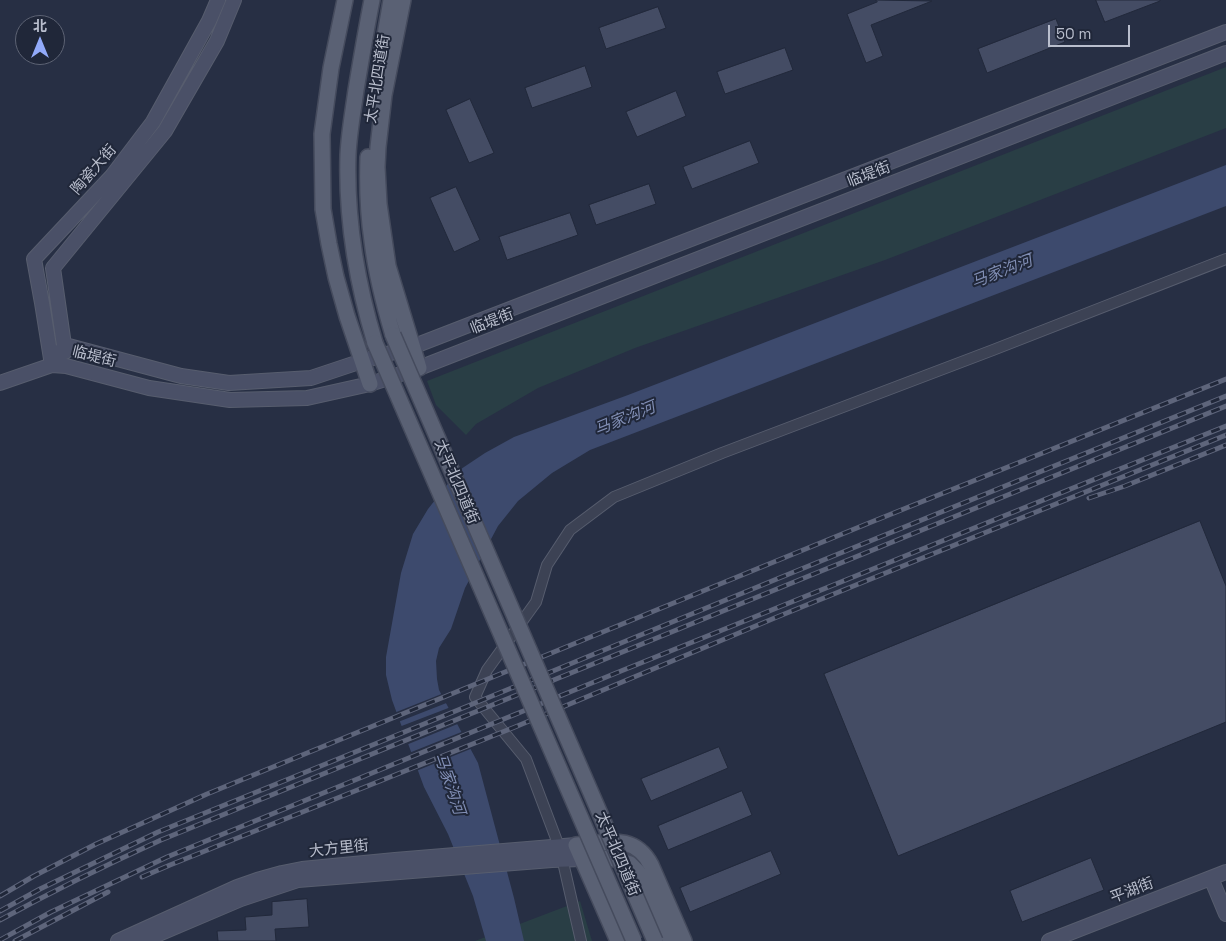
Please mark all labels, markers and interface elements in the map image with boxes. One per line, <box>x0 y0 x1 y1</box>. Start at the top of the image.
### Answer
north arrow <box>15 15 65 65</box>
scale bar <box>1051 15 1134 47</box>
text: 北 <box>33 17 47 35</box>
text: 50 m <box>1056 24 1091 43</box>
street label: 太平北四道街 <box>362 33 394 125</box>
street label: 陶瓷大街 <box>68 141 120 199</box>
street label: 临堤街 <box>845 159 893 191</box>
water label: 马家沟河 <box>969 252 1035 292</box>
street label: 临堤街 <box>468 306 516 338</box>
street label: 临堤街 <box>70 343 118 371</box>
water label: 马家沟河 <box>592 398 658 440</box>
street label: 太平北四道街 <box>430 437 482 527</box>
water label: 马家沟河 <box>430 751 468 817</box>
street label: 太平北四道街 <box>591 809 643 899</box>
street label: 大方里街 <box>308 837 370 861</box>
street label: 平湖街 <box>1108 875 1156 907</box>

